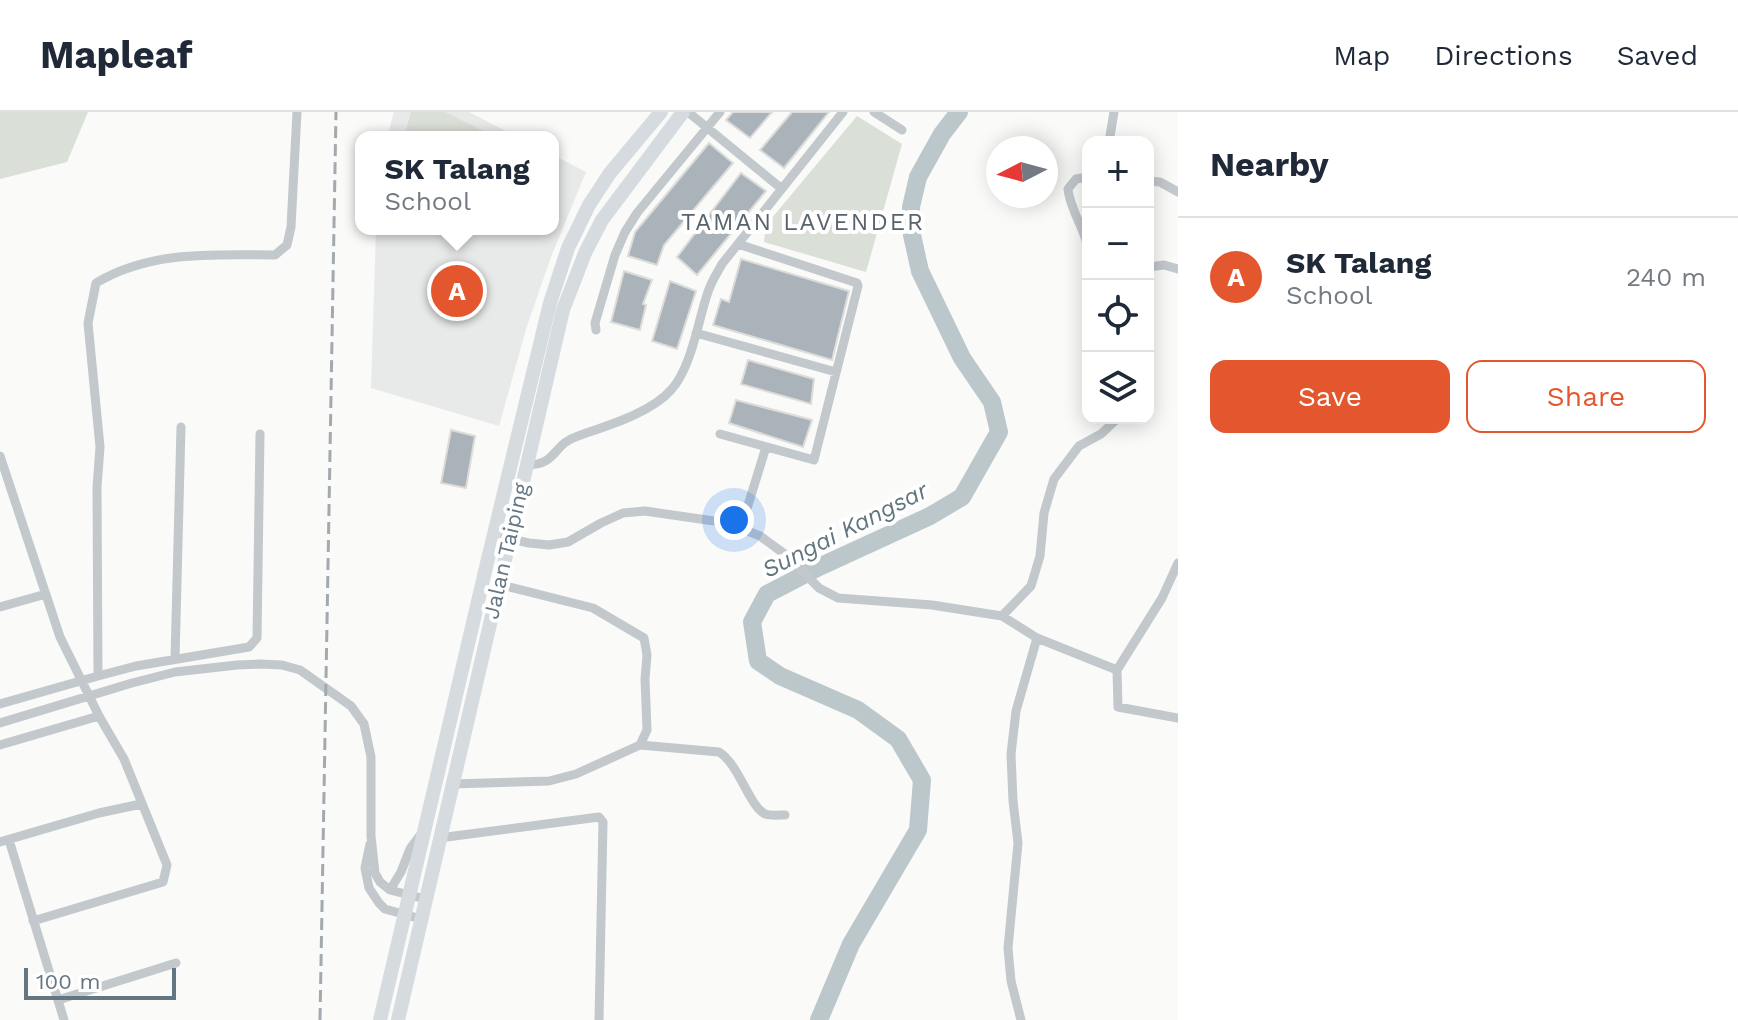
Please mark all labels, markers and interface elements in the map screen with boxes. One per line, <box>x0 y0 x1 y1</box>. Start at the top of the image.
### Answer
text: Mapleaf <box>40 33 192 77</box>
text: Map <box>1333 39 1390 72</box>
text: Directions <box>1434 39 1573 72</box>
text: Saved <box>1617 39 1698 72</box>
popup <box>355 131 559 235</box>
north arrow <box>986 136 1058 208</box>
map controls <box>1082 136 1154 424</box>
button: + <box>1082 136 1154 208</box>
text: Nearby <box>1210 144 1329 184</box>
text: SK Talang <box>384 151 530 186</box>
text: School <box>384 186 471 216</box>
district label: TAMAN LAVENDER <box>681 208 925 236</box>
button: − <box>1082 208 1154 280</box>
text: SK Talang <box>1286 245 1431 280</box>
pin: A <box>431 261 483 321</box>
text: A <box>1227 262 1245 292</box>
text: 240 m <box>1626 262 1706 292</box>
button: locate <box>1082 280 1154 352</box>
text: School <box>1286 280 1372 310</box>
button: layers <box>1082 352 1154 424</box>
button: Save <box>1210 360 1450 433</box>
button: Share <box>1466 360 1706 433</box>
water label: Sungai Kangsar <box>758 475 934 584</box>
street label: Jalan Taiping <box>478 480 534 621</box>
your location <box>714 500 754 540</box>
scale bar <box>24 964 176 1000</box>
text: 100 m <box>36 969 100 994</box>

